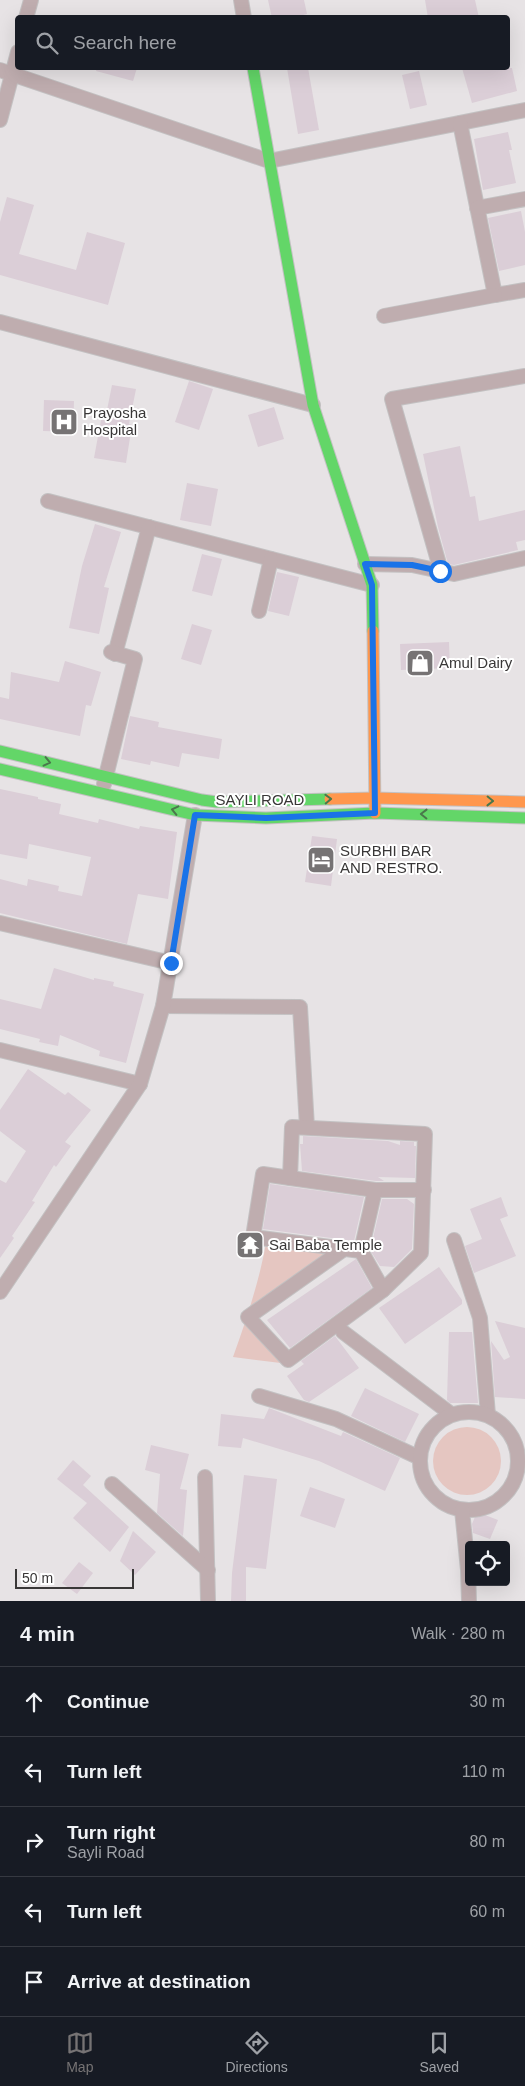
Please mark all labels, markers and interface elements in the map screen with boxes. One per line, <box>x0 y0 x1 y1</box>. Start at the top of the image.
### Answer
search box <box>15 15 510 70</box>
icon: search <box>33 29 61 57</box>
text: Search here <box>73 32 177 53</box>
place label: Prayosha Hospital <box>83 404 147 438</box>
hospital icon: Prayosha Hospital <box>49 407 79 437</box>
route start <box>429 560 452 583</box>
shop icon: Amul Dairy <box>405 648 435 678</box>
place label: Amul Dairy <box>439 654 513 671</box>
one-way arrow <box>43 756 52 767</box>
street label: SAYLI ROAD <box>216 791 305 808</box>
one-way arrow <box>324 794 332 804</box>
one-way arrow <box>486 796 494 806</box>
one-way arrow <box>170 805 179 816</box>
one-way arrow <box>420 809 428 820</box>
place label: SURBHI BAR AND RESTRO. <box>340 842 443 876</box>
hotel icon: SURBHI BAR AND RESTRO. <box>306 845 336 875</box>
route end <box>160 952 183 975</box>
temple icon: Sai Baba Temple <box>235 1230 265 1260</box>
place label: Sai Baba Temple <box>269 1236 382 1253</box>
map controls <box>465 1541 510 1586</box>
button: locate <box>465 1541 510 1586</box>
scale bar <box>15 1566 134 1589</box>
text: 50 m <box>22 1570 53 1586</box>
text: 4 min <box>20 1622 75 1645</box>
text: Walk · 280 m <box>411 1625 505 1642</box>
icon: ahead <box>20 1688 48 1716</box>
text: Continue <box>67 1691 149 1712</box>
text: 30 m <box>469 1693 505 1710</box>
icon: left <box>20 1758 48 1786</box>
text: Turn left <box>67 1761 142 1782</box>
text: 110 m <box>462 1763 505 1780</box>
text: Turn right <box>67 1822 155 1843</box>
icon: right <box>20 1828 48 1856</box>
text: 80 m <box>469 1833 505 1850</box>
text: Sayli Road <box>67 1844 144 1861</box>
icon: left <box>20 1898 48 1926</box>
text: Turn left <box>67 1901 142 1922</box>
text: 60 m <box>469 1903 505 1920</box>
icon: arrive <box>20 1968 48 1996</box>
text: Arrive at destination <box>67 1971 251 1992</box>
tab: Map <box>66 2029 94 2075</box>
tab: Directions <box>226 2029 288 2075</box>
tab: Saved <box>419 2029 459 2075</box>

